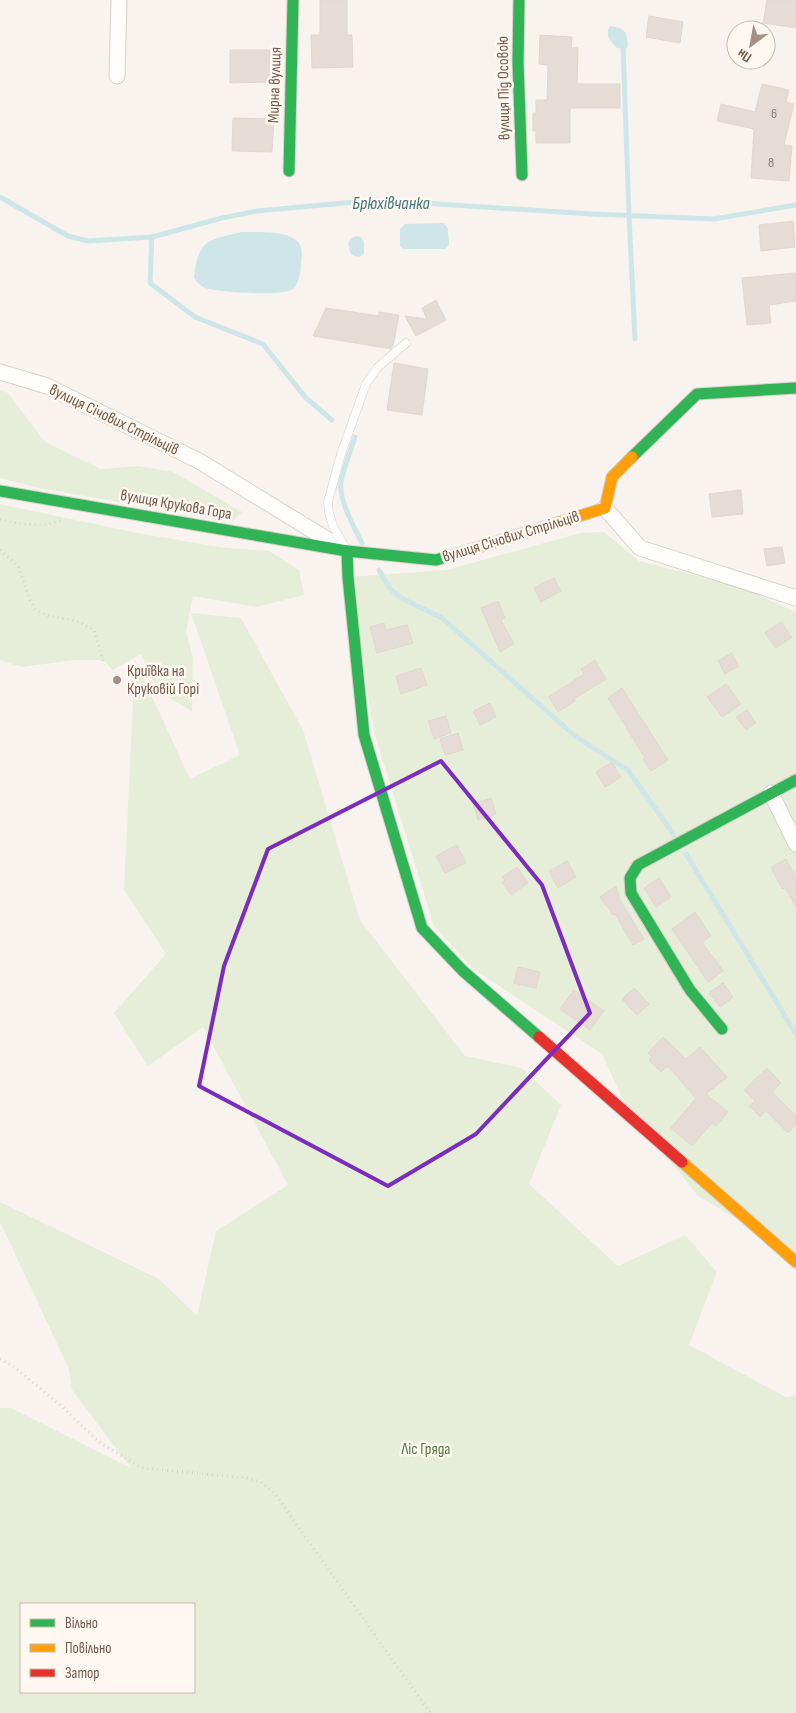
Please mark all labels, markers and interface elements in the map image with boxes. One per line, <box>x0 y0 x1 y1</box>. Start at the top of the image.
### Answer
north arrow <box>726 20 776 70</box>
street label: вулиця Під Осовою <box>494 36 514 140</box>
text: Пн <box>734 45 755 66</box>
street label: Мирна вулиця <box>264 47 286 123</box>
house number: 6 <box>771 105 777 122</box>
house number: 8 <box>768 154 774 171</box>
water label: Брюхівчанка <box>352 193 431 214</box>
street label: вулиця Січових Стрільців <box>46 380 182 460</box>
street label: вулиця Крукова Гора <box>119 486 233 524</box>
street label: вулиця Січових Стрільців <box>440 507 582 567</box>
place label: Криївка на Круковій Горі <box>127 662 199 699</box>
marker: Криївка на Круковій Горі <box>111 674 123 686</box>
park label: Ліс Гряда <box>401 1440 450 1459</box>
legend <box>20 1603 195 1693</box>
text: Вільно <box>65 1614 98 1633</box>
text: Повільно <box>65 1639 111 1658</box>
text: Затор <box>65 1664 99 1683</box>

